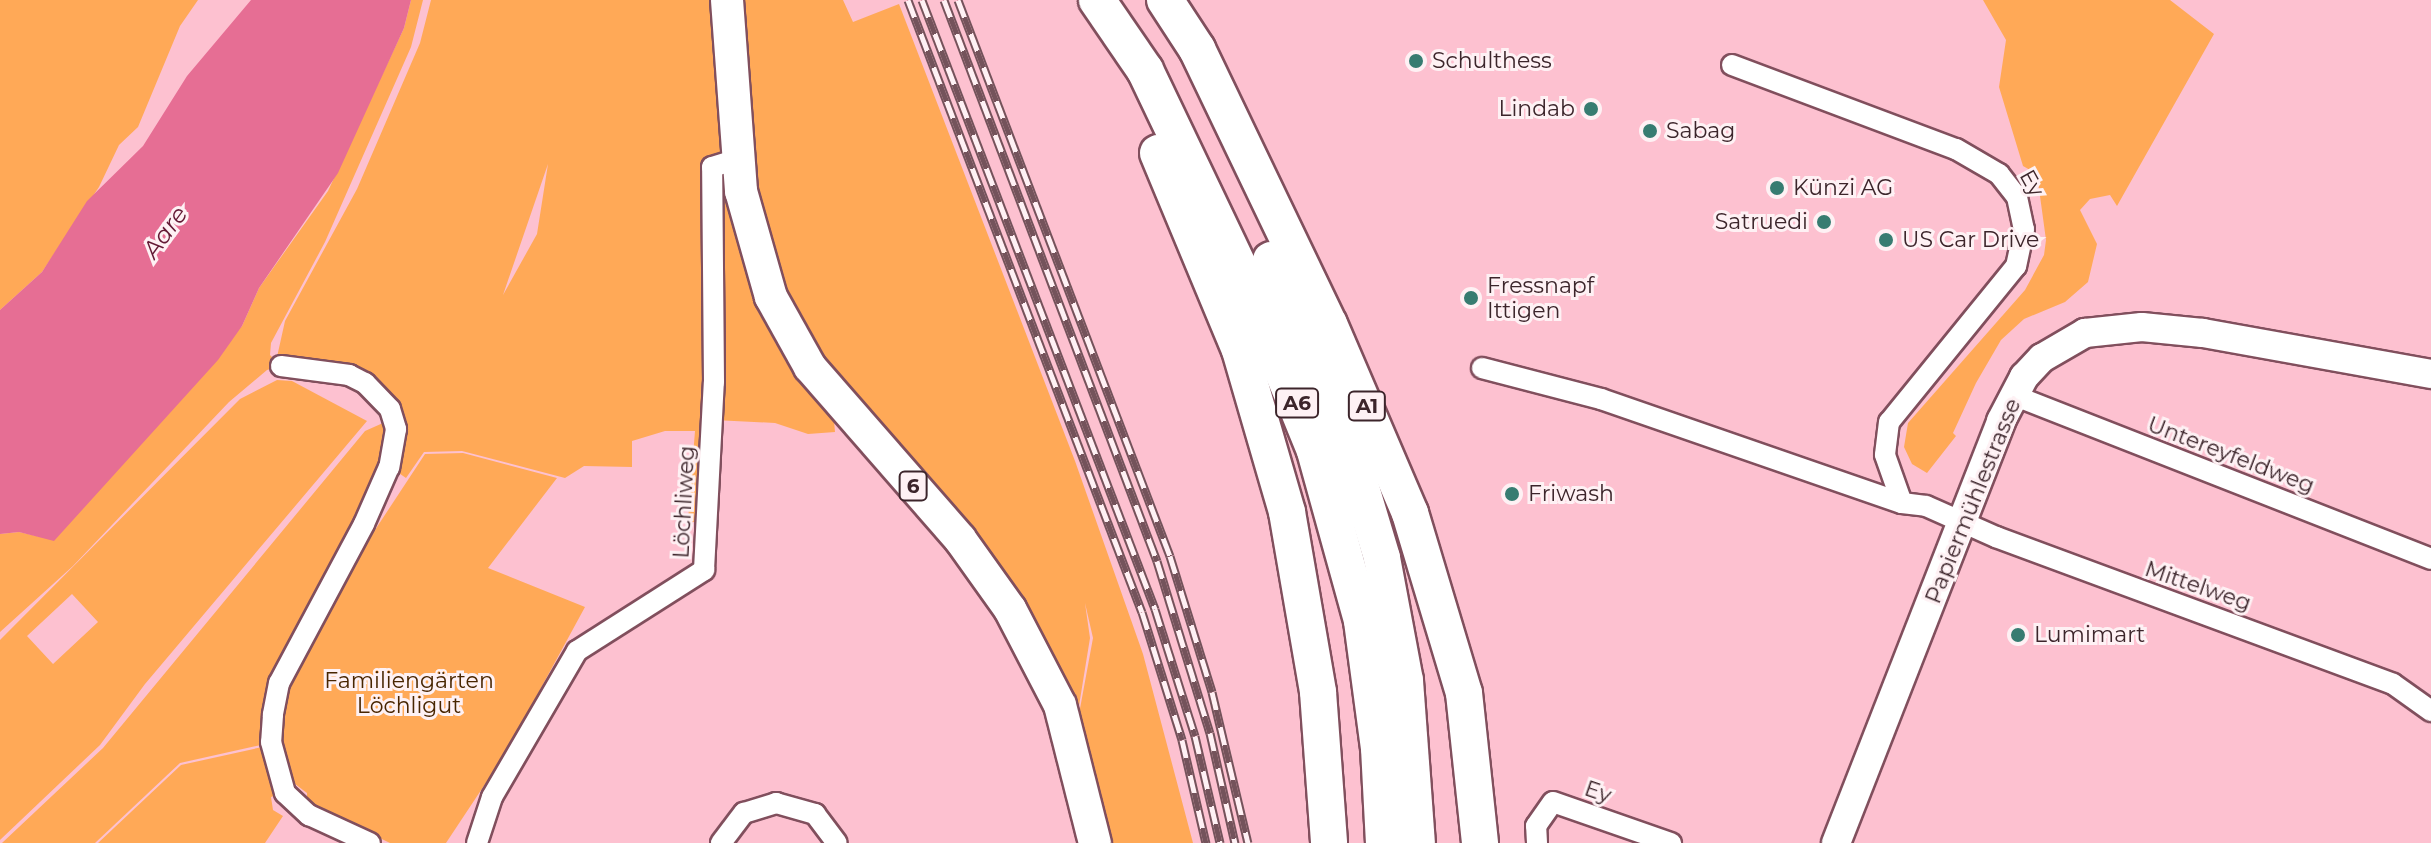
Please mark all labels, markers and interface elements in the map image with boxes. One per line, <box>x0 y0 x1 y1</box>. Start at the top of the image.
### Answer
place label: Schulthess <box>1432 48 1552 74</box>
marker: Schulthess <box>1407 52 1425 70</box>
place label: Lindab <box>1498 96 1575 122</box>
marker: Lindab <box>1582 100 1600 118</box>
place label: Sabag <box>1666 118 1735 144</box>
marker: Sabag <box>1641 122 1659 140</box>
street label: Ey <box>2014 165 2050 201</box>
place label: Künzi AG <box>1793 175 1893 201</box>
marker: Künzi AG <box>1768 179 1786 197</box>
water label: Aare <box>137 200 193 264</box>
place label: Satruedi <box>1715 209 1808 235</box>
marker: Satruedi <box>1815 213 1833 231</box>
place label: US Car Drive <box>1902 227 2039 253</box>
marker: US Car Drive <box>1877 231 1895 249</box>
place label: Fressnapf Ittigen <box>1487 272 1594 324</box>
marker: Fressnapf Ittigen <box>1462 289 1480 307</box>
road number: A6 <box>1275 387 1319 419</box>
road number: A1 <box>1347 390 1387 422</box>
street label: Papiermühlestrasse <box>1920 395 2026 607</box>
street label: Untereyfeldweg <box>2144 411 2318 499</box>
street label: Löchliweg <box>668 445 700 559</box>
road number: 6 <box>897 470 929 502</box>
place label: Friwash <box>1528 481 1614 507</box>
marker: Friwash <box>1503 485 1521 503</box>
street label: Mittelweg <box>2141 556 2255 616</box>
place label: Lumimart <box>2034 622 2145 648</box>
marker: Lumimart <box>2009 626 2027 644</box>
park label: Familiengärten Löchligut <box>324 667 494 718</box>
street label: Ey <box>1581 775 1615 809</box>

